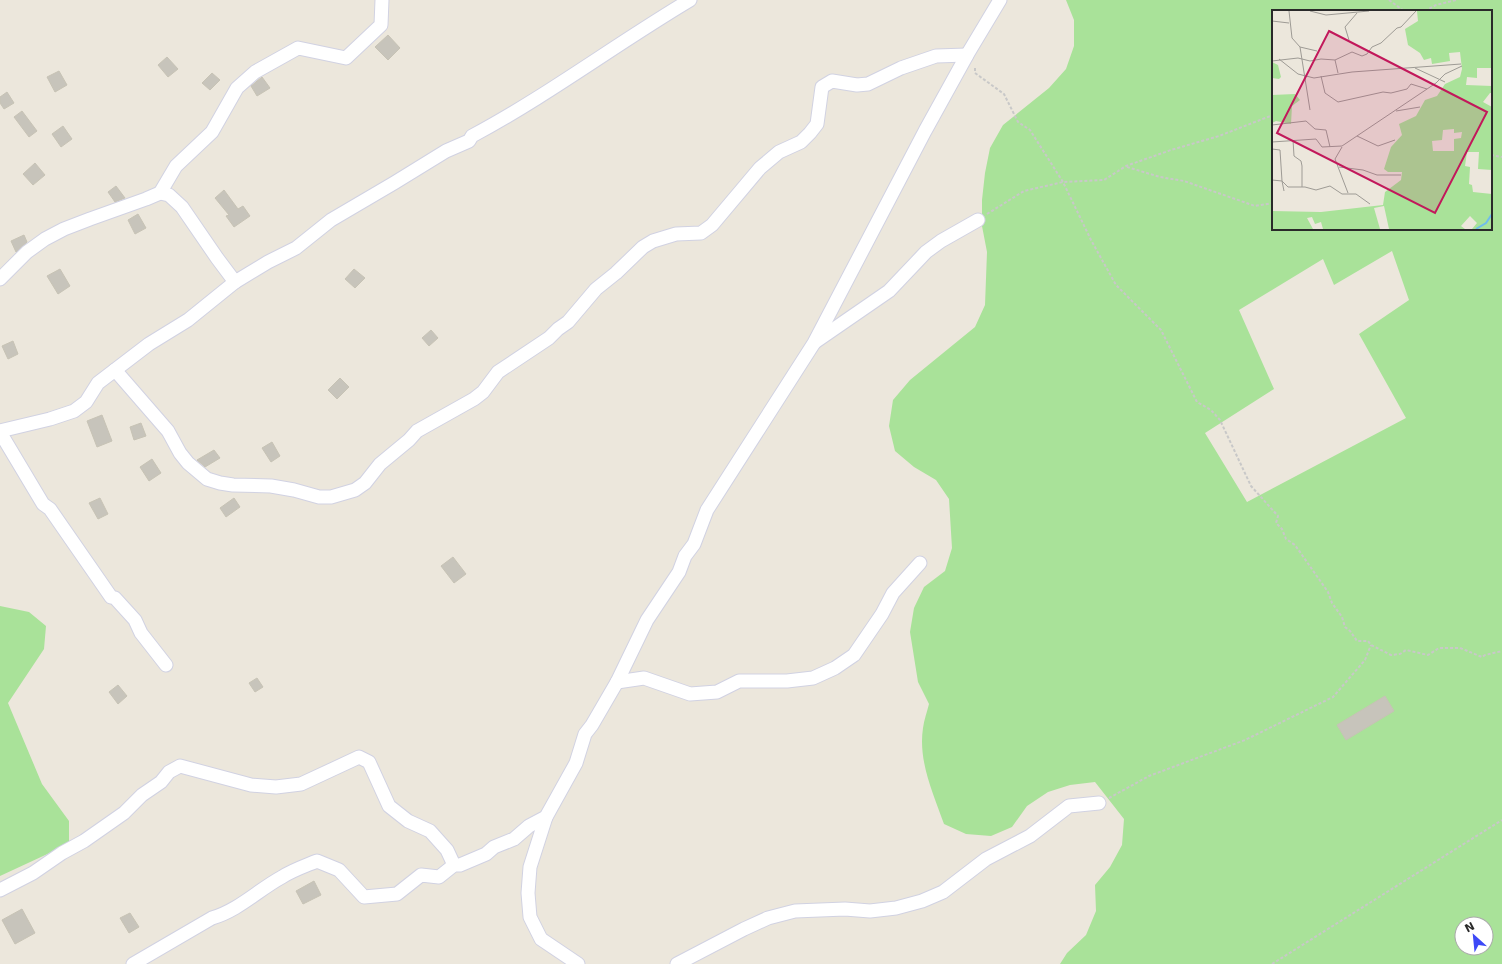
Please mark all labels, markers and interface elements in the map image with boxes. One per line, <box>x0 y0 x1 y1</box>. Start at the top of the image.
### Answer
inset map <box>1272 10 1492 230</box>
north arrow <box>1454 916 1494 956</box>
text: N <box>1463 920 1477 935</box>

